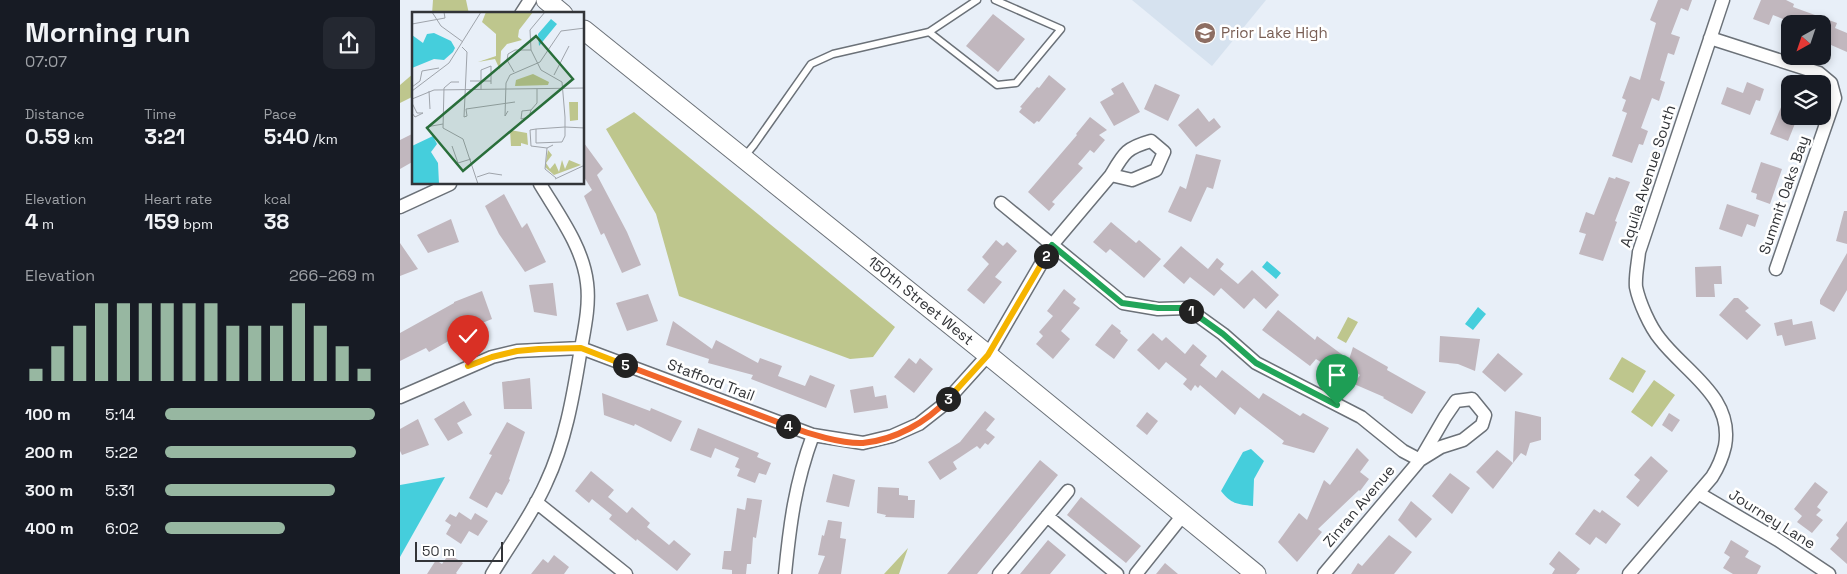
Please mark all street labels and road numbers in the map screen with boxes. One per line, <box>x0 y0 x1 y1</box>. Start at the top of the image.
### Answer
street label: Aquila Avenue South <box>1616 102 1680 249</box>
street label: Summit Oaks Bay <box>1754 133 1813 257</box>
street label: 150th Street West <box>864 252 978 349</box>
street label: Stafford Trail <box>665 354 758 405</box>
street label: Zinran Avenue <box>1319 461 1399 551</box>
street label: Journey Lane <box>1725 484 1819 553</box>

